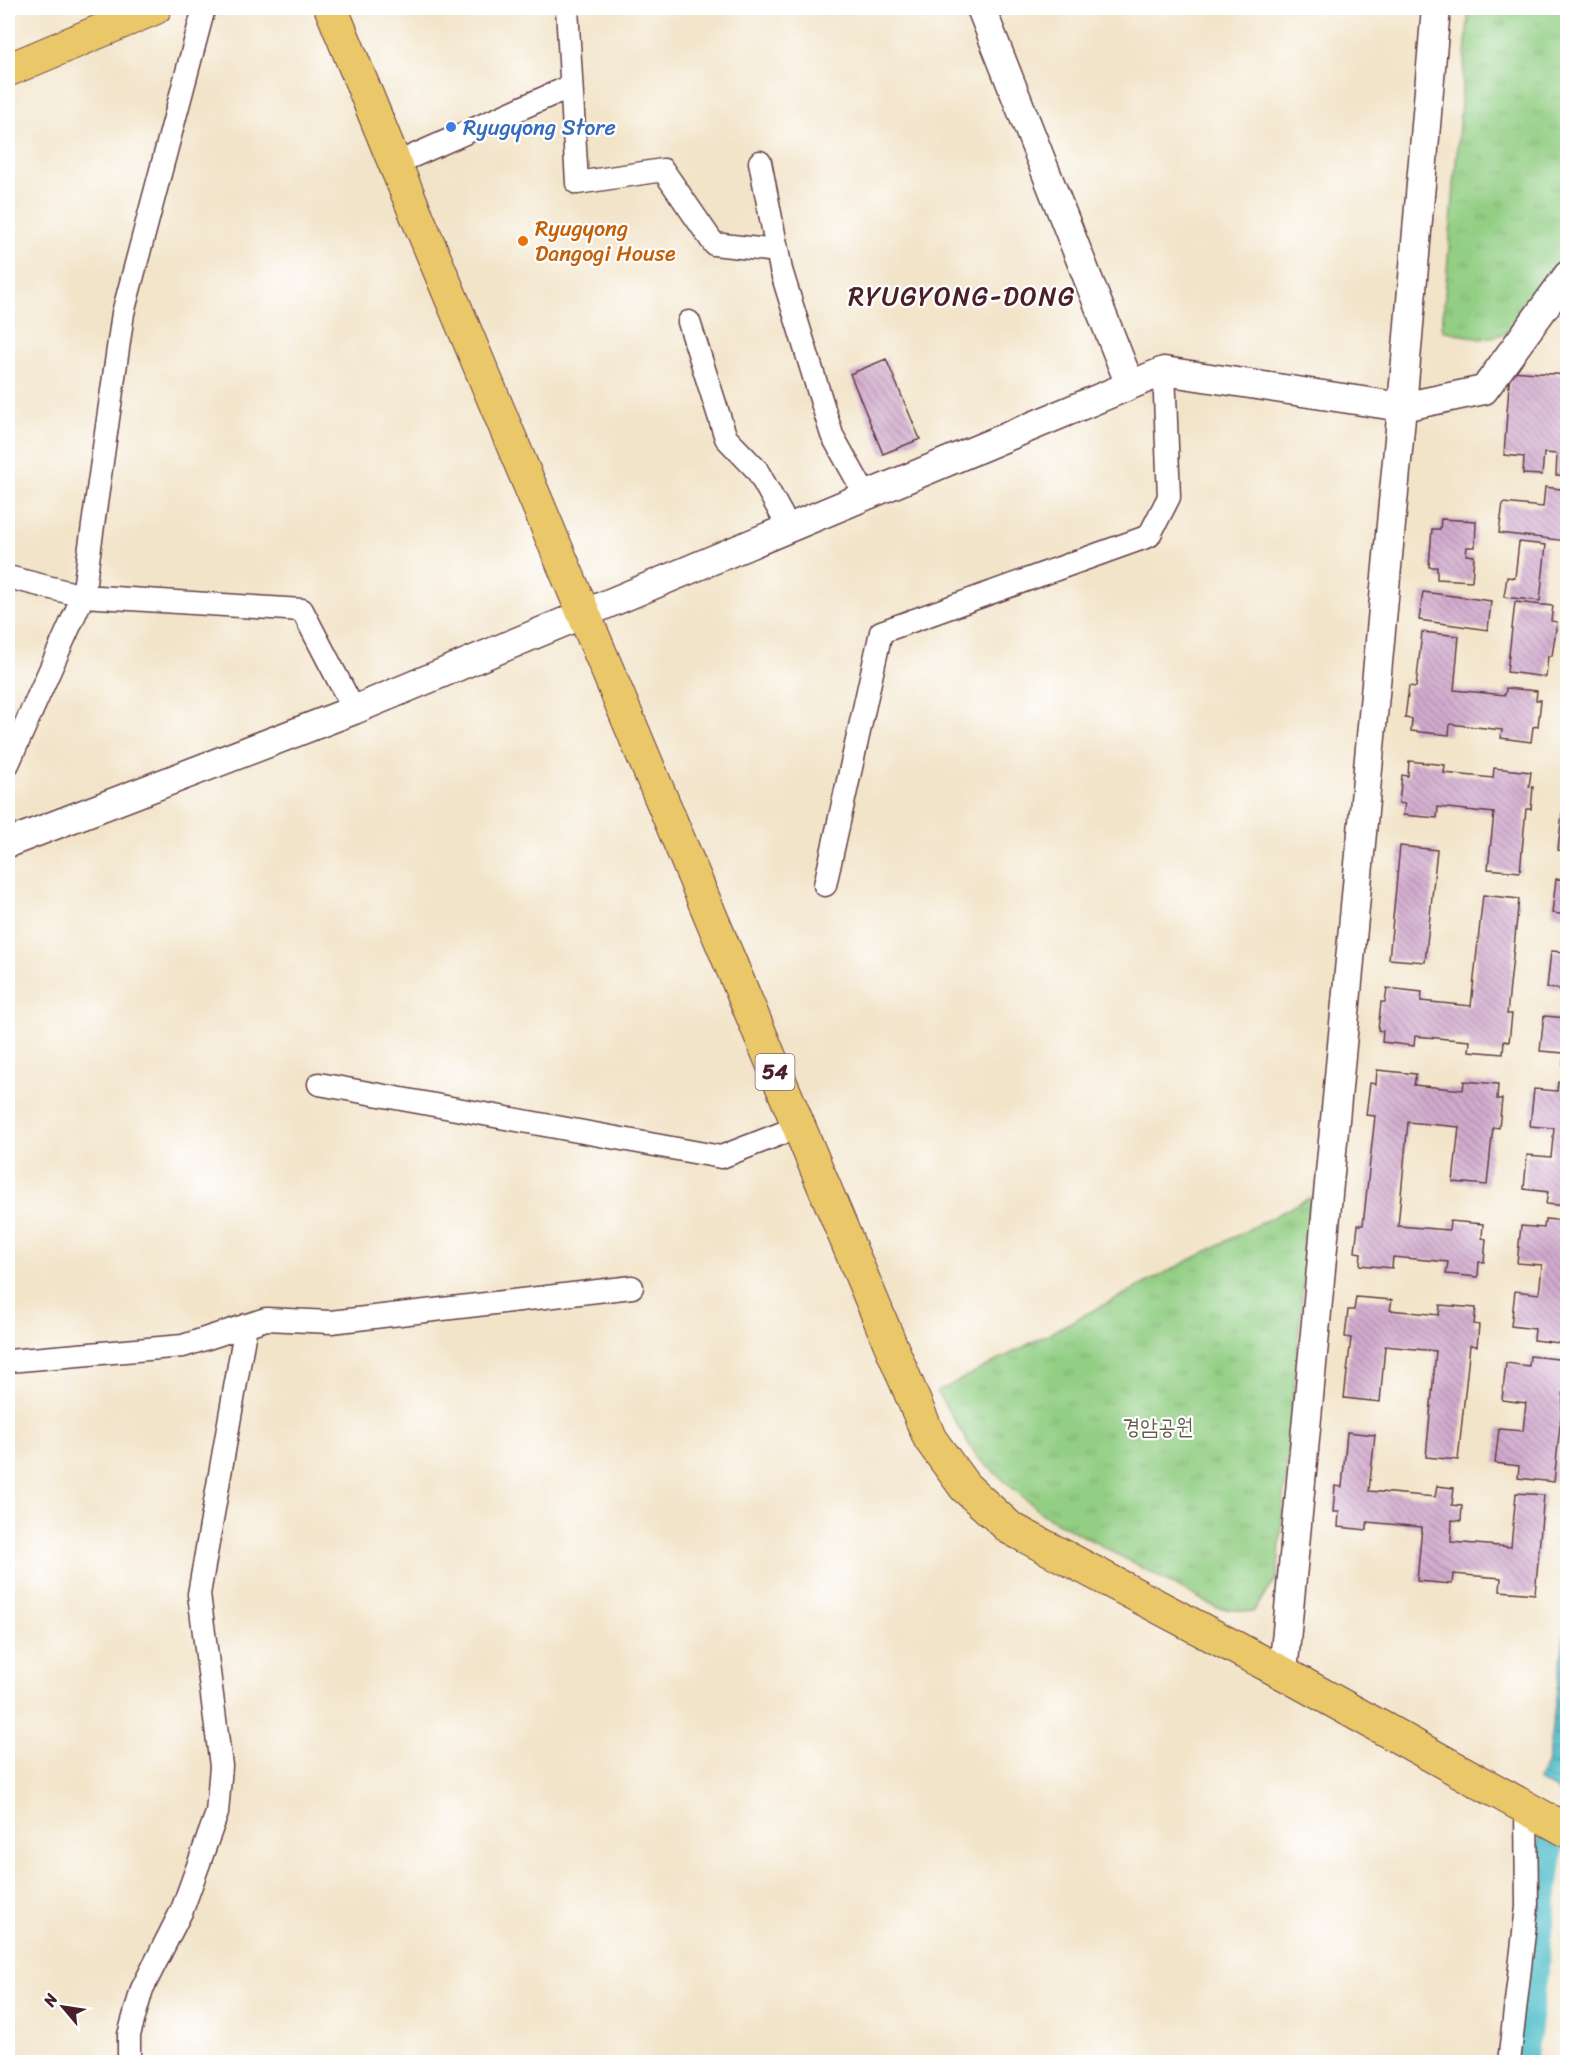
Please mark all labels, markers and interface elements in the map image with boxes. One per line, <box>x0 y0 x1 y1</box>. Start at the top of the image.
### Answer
place label: Ryugyong Store <box>463 108 616 147</box>
marker: Ryugyong Store <box>444 120 458 134</box>
place label: Ryugyong Dangogi House <box>535 209 676 273</box>
marker: Ryugyong Dangogi House <box>516 234 530 248</box>
district label: RYUGYONG-DONG <box>848 273 1076 319</box>
road number: 54 <box>756 1054 794 1090</box>
park label: 경암공원 <box>1123 1407 1193 1446</box>
north arrow <box>33 1977 93 2037</box>
text: N <box>34 1987 66 2013</box>

